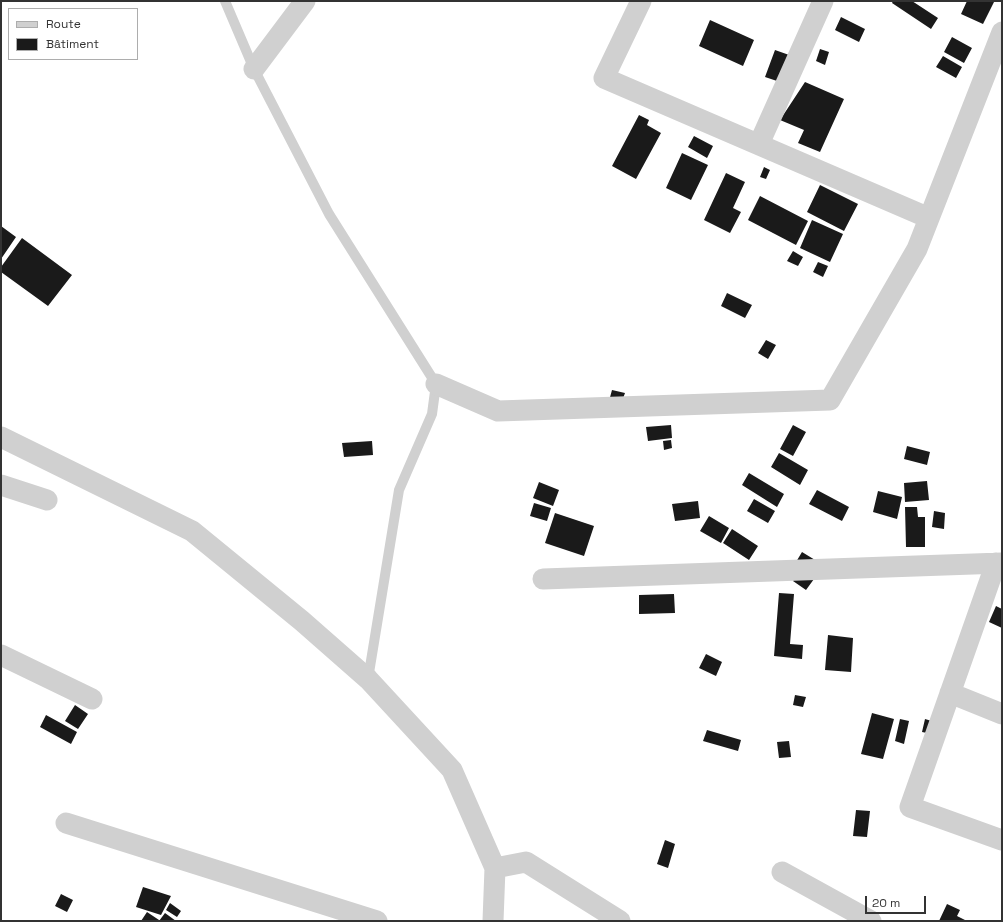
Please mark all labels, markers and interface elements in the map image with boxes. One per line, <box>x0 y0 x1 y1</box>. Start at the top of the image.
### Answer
legend <box>8 8 138 60</box>
text: Route <box>46 16 81 32</box>
text: Bâtiment <box>46 36 99 52</box>
scale bar <box>867 888 928 914</box>
text: 20 m <box>872 895 900 911</box>

